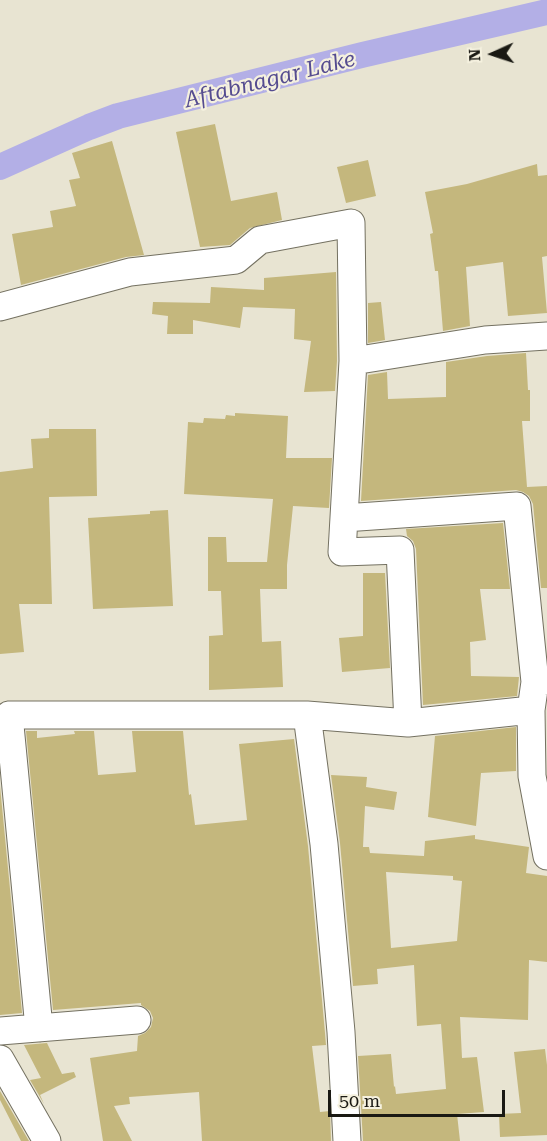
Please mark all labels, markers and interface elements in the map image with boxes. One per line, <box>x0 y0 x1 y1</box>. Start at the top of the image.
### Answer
north arrow <box>463 24 523 84</box>
water label: Aftabnagar Lake <box>182 46 358 114</box>
text: N <box>465 48 484 62</box>
scale bar <box>331 1078 508 1116</box>
text: 50 m <box>339 1090 380 1111</box>

